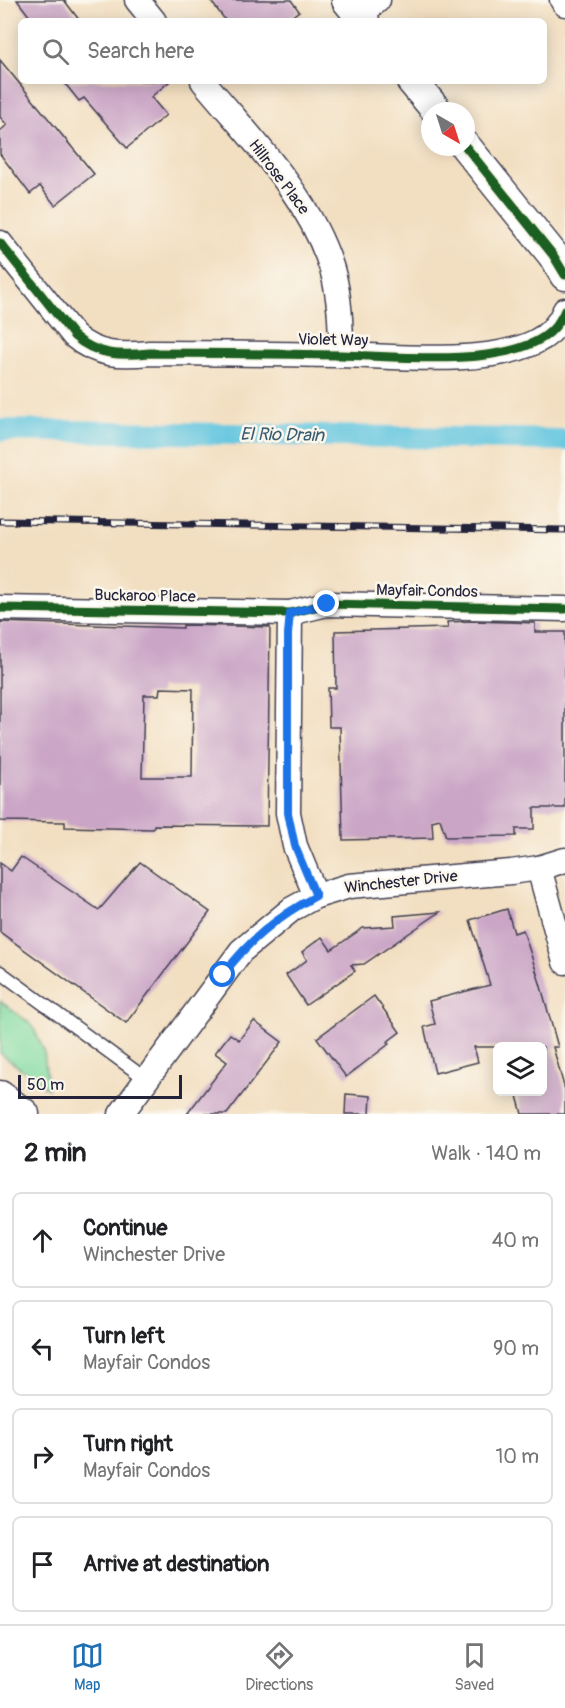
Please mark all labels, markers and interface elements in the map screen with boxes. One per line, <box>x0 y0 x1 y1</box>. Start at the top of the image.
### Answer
search box <box>18 18 547 84</box>
icon: search <box>39 35 72 68</box>
text: Search here <box>87 37 194 65</box>
north arrow <box>421 102 475 156</box>
street label: Hillrose Place <box>244 135 314 219</box>
street label: Violet Way <box>298 329 369 351</box>
water label: El Rio Drain <box>240 423 325 447</box>
street label: Mayfair Condos <box>376 580 478 602</box>
street label: Buckaroo Place <box>94 585 196 607</box>
route end <box>313 590 339 616</box>
street label: Winchester Drive <box>343 866 459 898</box>
route start <box>209 961 235 987</box>
map controls <box>493 1042 547 1096</box>
button: layers <box>493 1042 547 1096</box>
scale bar <box>18 1072 182 1100</box>
text: 50 m <box>27 1075 64 1095</box>
text: 2 min <box>24 1137 86 1169</box>
text: Walk · 140 m <box>431 1141 541 1166</box>
text: Continue <box>83 1214 167 1242</box>
icon: ahead <box>26 1224 59 1257</box>
text: 40 m <box>492 1228 539 1253</box>
text: Winchester Drive <box>83 1242 225 1267</box>
text: Turn left <box>83 1322 165 1350</box>
icon: left <box>26 1332 59 1365</box>
text: 90 m <box>493 1336 539 1361</box>
text: Mayfair Condos <box>83 1350 210 1375</box>
text: Turn right <box>83 1430 173 1458</box>
icon: right <box>26 1440 59 1473</box>
text: 10 m <box>495 1444 539 1469</box>
text: Mayfair Condos <box>83 1458 210 1483</box>
icon: arrive <box>26 1548 59 1581</box>
text: Arrive at destination <box>83 1550 269 1578</box>
tab: Map <box>71 1639 104 1695</box>
tab: Directions <box>245 1639 313 1695</box>
tab: Saved <box>455 1639 494 1695</box>

